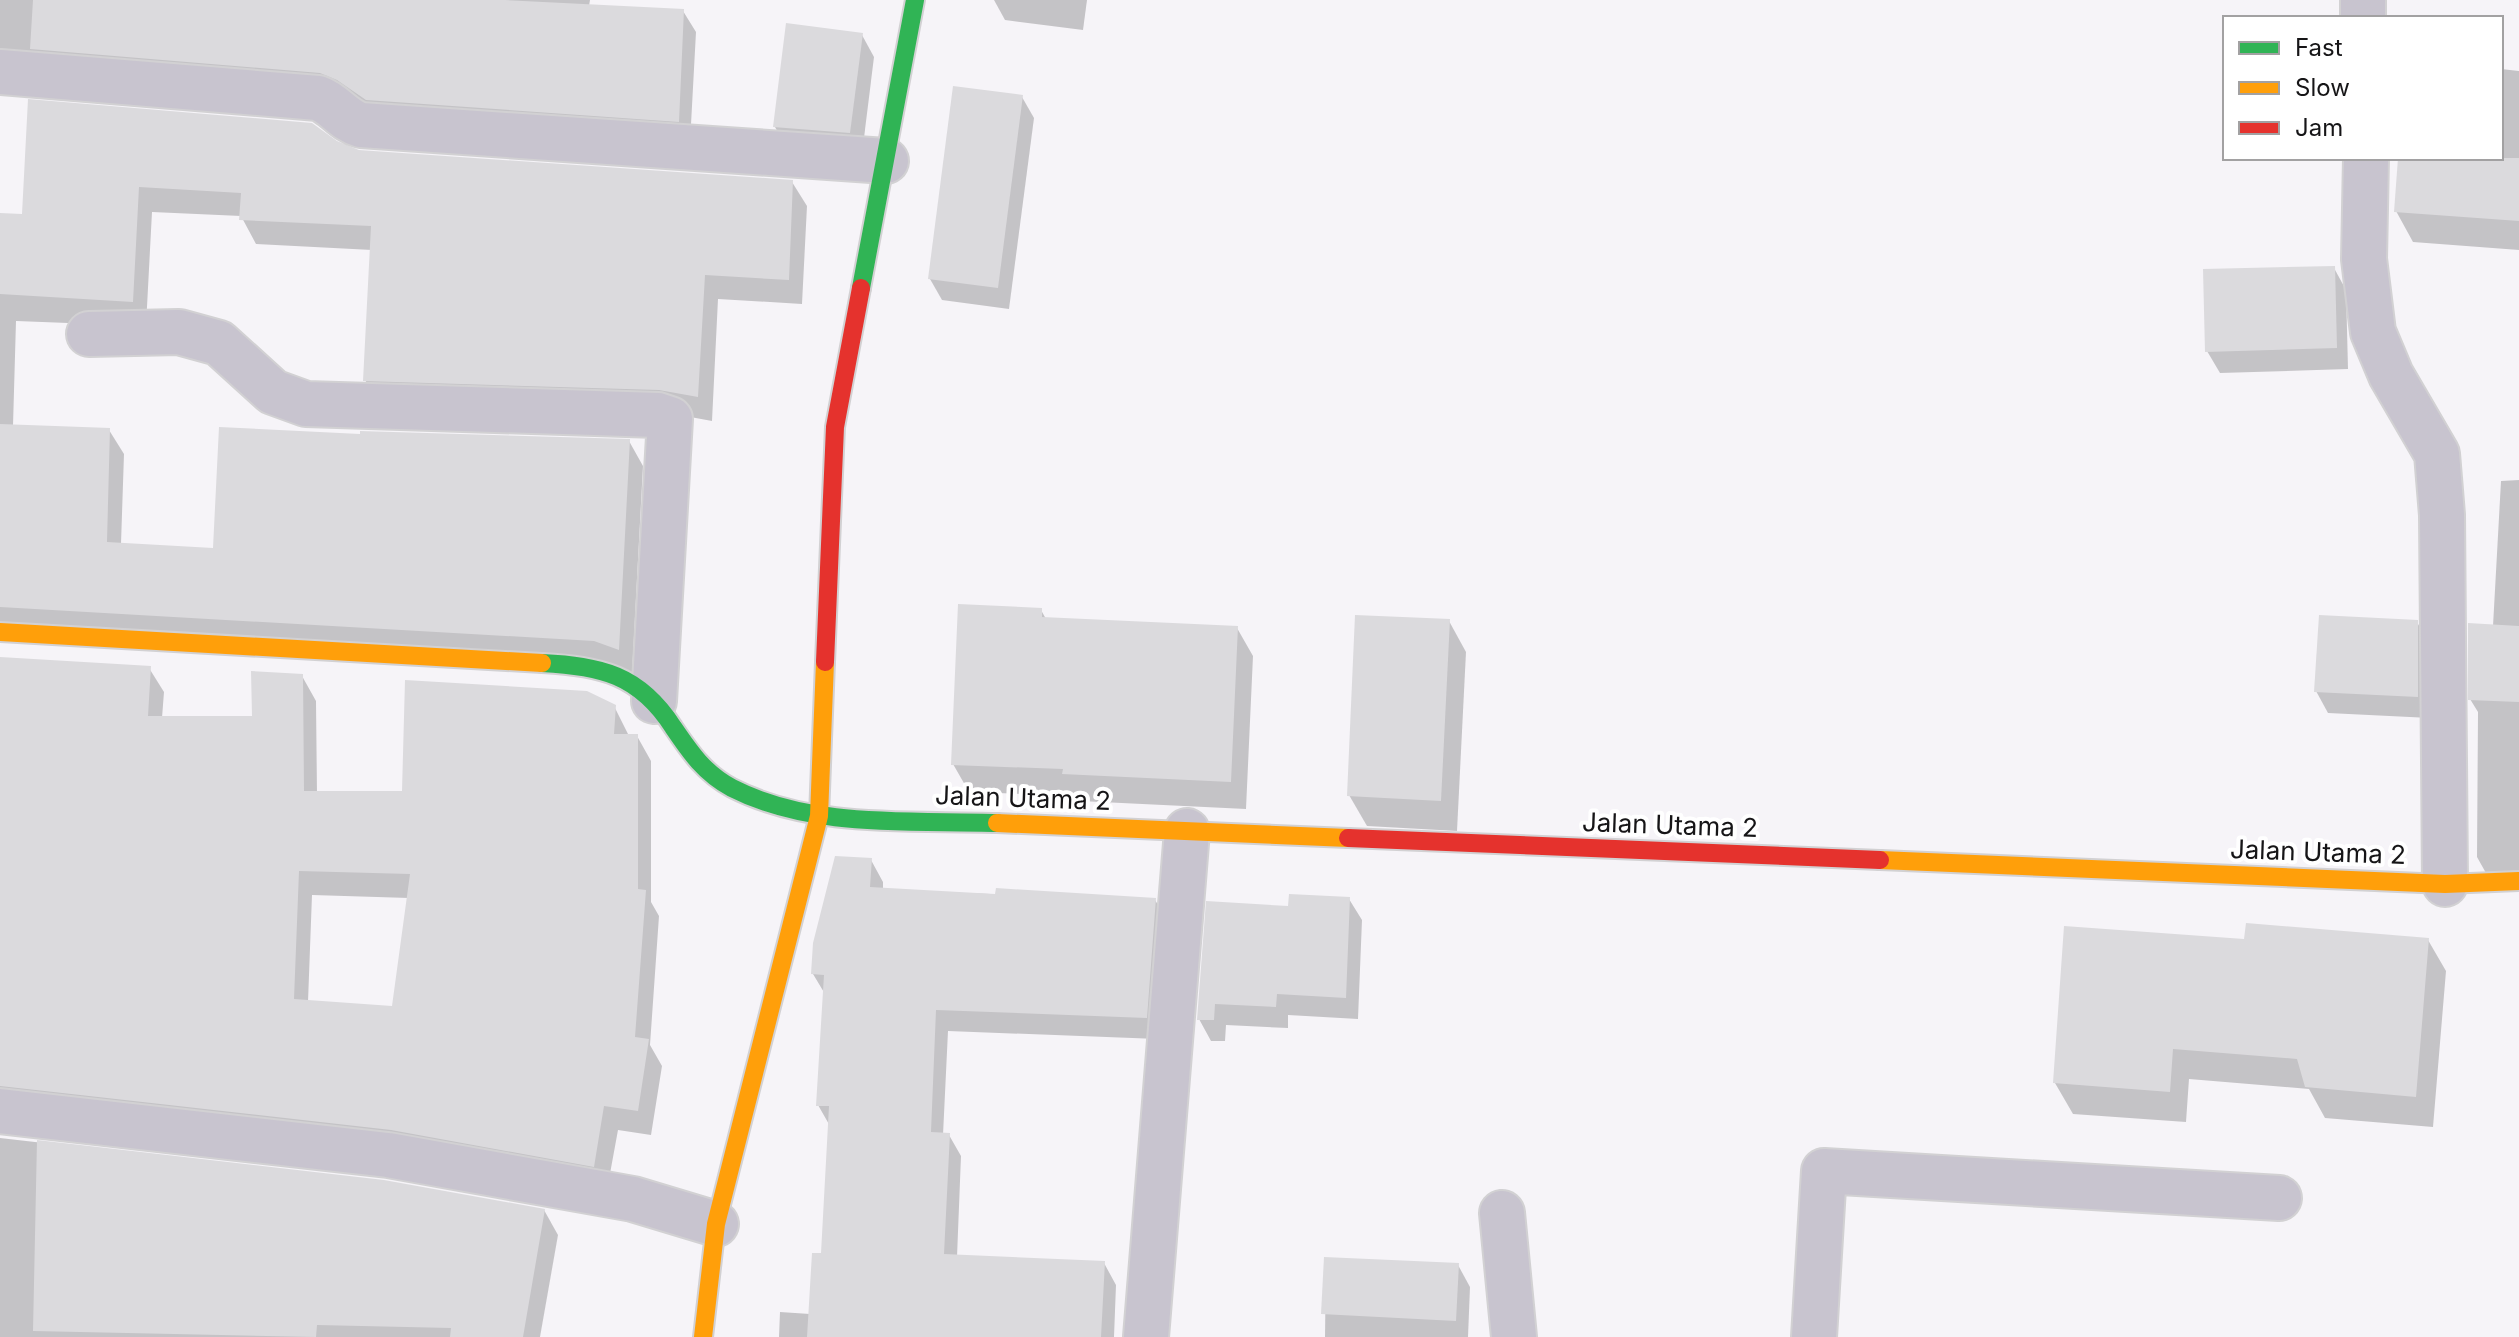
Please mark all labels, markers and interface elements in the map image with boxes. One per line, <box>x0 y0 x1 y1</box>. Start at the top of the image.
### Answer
legend <box>2223 16 2503 160</box>
text: Fast <box>2295 33 2343 62</box>
text: Slow <box>2295 73 2350 102</box>
text: Jam <box>2295 113 2343 142</box>
street label: Jalan Utama 2 <box>934 779 1112 816</box>
street label: Jalan Utama 2 <box>1581 806 1759 843</box>
street label: Jalan Utama 2 <box>2229 833 2407 870</box>

